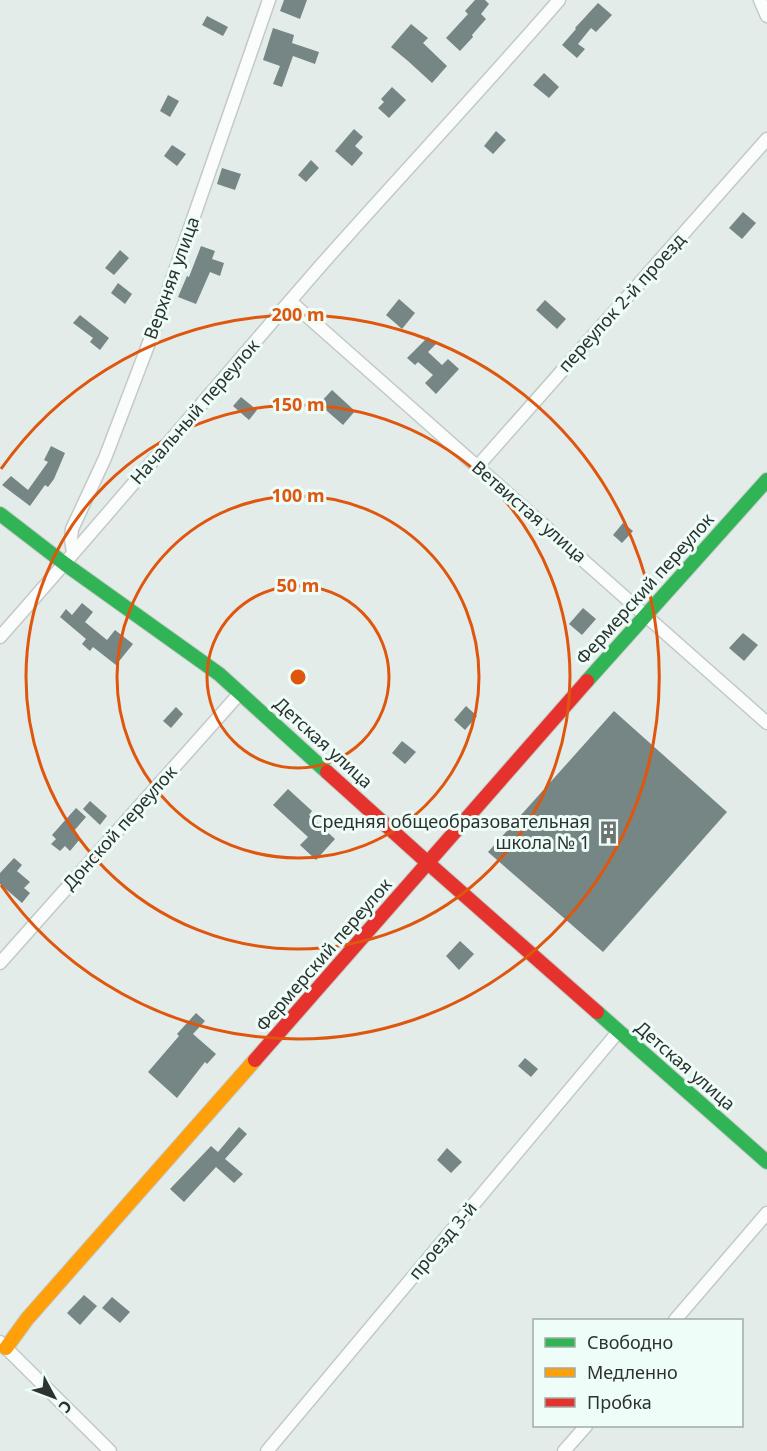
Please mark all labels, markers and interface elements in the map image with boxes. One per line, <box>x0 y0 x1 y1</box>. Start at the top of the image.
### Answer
street label: Верхняя улица <box>138 213 204 342</box>
street label: переулок 2-й проезд <box>552 228 690 377</box>
text: 200 m <box>271 302 325 326</box>
street label: Начальный переулок <box>124 333 264 489</box>
text: 150 m <box>271 392 325 416</box>
street label: Ветвистая улица <box>467 455 592 568</box>
text: 100 m <box>271 483 325 507</box>
street label: Фермерский переулок <box>570 507 719 669</box>
text: 50 m <box>277 573 319 597</box>
centre of rings <box>288 667 308 687</box>
street label: Детская улица <box>269 691 378 793</box>
street label: Донской переулок <box>57 760 182 895</box>
place label: Средняя общеобразовательная школа № 1 <box>311 809 590 854</box>
building icon: Средняя общеобразовательная школа № 1 <box>595 819 621 845</box>
street label: Фермерский переулок <box>250 872 397 1036</box>
street label: Детская улица <box>631 1015 741 1115</box>
street label: проезд 3-й <box>403 1197 482 1284</box>
legend <box>533 1319 743 1427</box>
text: Свободно <box>587 1330 673 1354</box>
text: Медленно <box>587 1360 678 1384</box>
north arrow <box>24 1367 84 1427</box>
text: Пробка <box>587 1390 652 1414</box>
text: С <box>54 1396 77 1418</box>

